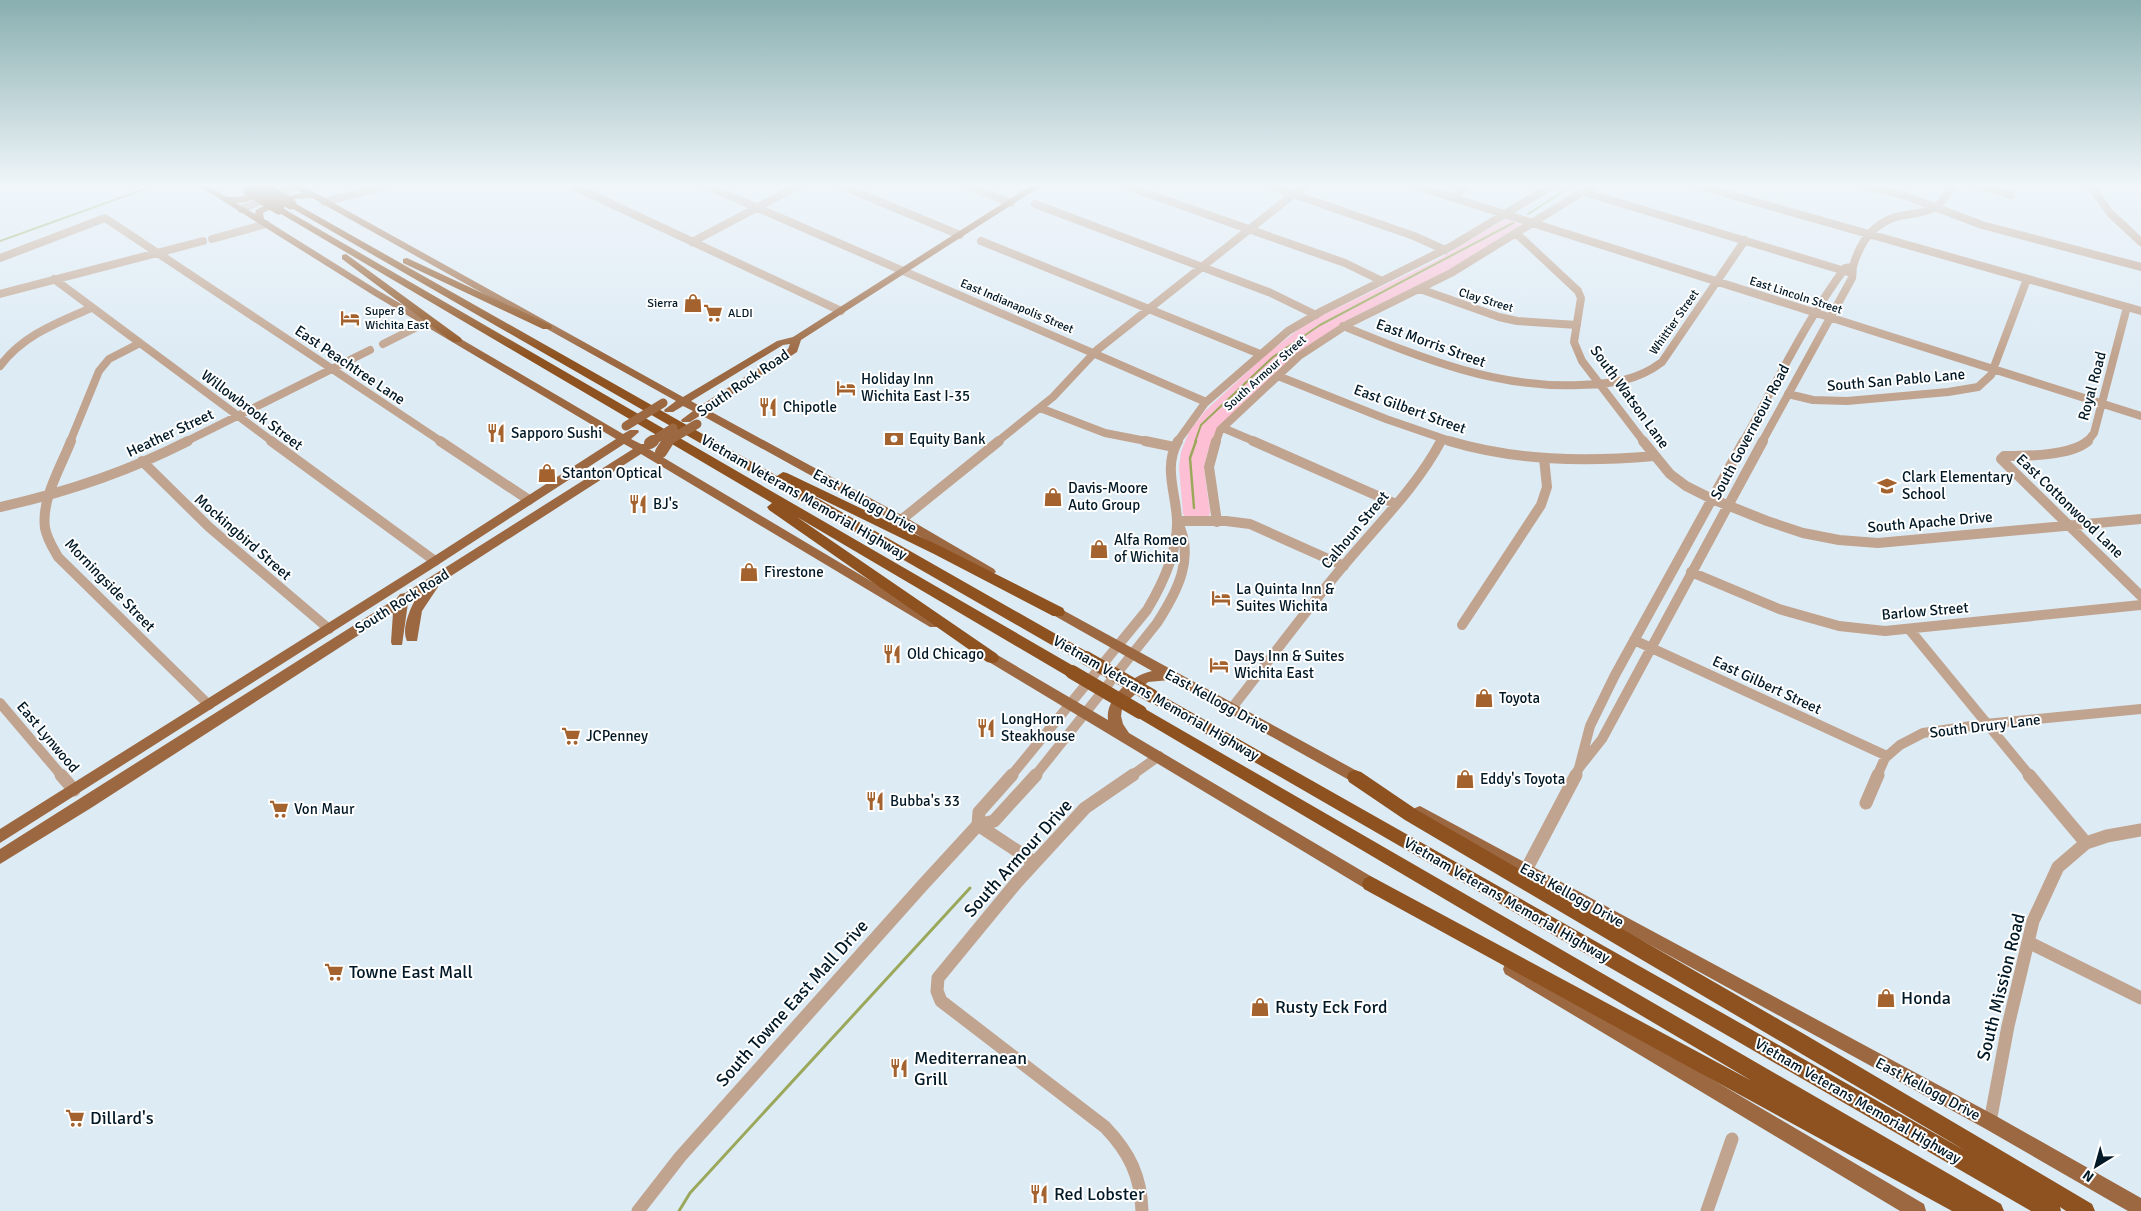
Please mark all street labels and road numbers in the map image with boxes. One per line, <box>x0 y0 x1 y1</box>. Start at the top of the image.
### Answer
street label: East Lincoln Street <box>1748 273 1844 318</box>
street label: East Indianapolis Street <box>958 276 1076 337</box>
street label: Clay Street <box>1457 285 1515 316</box>
street label: Whittier Street <box>1646 287 1702 358</box>
street label: East Morris Street <box>1374 315 1488 371</box>
street label: East Peachtree Lane <box>291 321 409 409</box>
street label: South Armour Street <box>1221 333 1309 414</box>
street label: South Watson Lane <box>1587 342 1673 452</box>
street label: South Rock Road <box>693 345 793 421</box>
street label: Royal Road <box>2074 350 2110 422</box>
street label: South Governeour Road <box>1707 361 1793 503</box>
street label: South San Pablo Lane <box>1826 365 1966 395</box>
street label: Willowbrook Street <box>198 366 306 454</box>
street label: East Gilbert Street <box>1351 380 1469 438</box>
street label: Heather Street <box>124 405 216 461</box>
street label: Vietnam Veterans Memorial Highway <box>698 430 910 564</box>
street label: East Cottonwood Lane <box>2013 450 2127 562</box>
street label: East Kellogg Drive <box>810 465 920 537</box>
street label: Calhoun Street <box>1317 488 1393 572</box>
street label: Mockingbird Street <box>191 490 295 584</box>
street label: South Apache Drive <box>1867 508 1993 536</box>
street label: Morningside Street <box>61 535 159 635</box>
street label: South Rock Road <box>352 565 452 637</box>
street label: Barlow Street <box>1881 598 1969 624</box>
street label: Vietnam Veterans Memorial Highway <box>1050 631 1262 765</box>
street label: East Gilbert Street <box>1710 652 1824 718</box>
street label: East Kellogg Drive <box>1162 665 1272 737</box>
street label: East Lynwood <box>13 698 83 776</box>
street label: South Drury Lane <box>1928 710 2042 742</box>
street label: South Armour Drive <box>959 794 1077 922</box>
street label: Vietnam Veterans Memorial Highway <box>1401 833 1613 967</box>
street label: East Kellogg Drive <box>1517 859 1627 931</box>
street label: South Mission Road <box>1972 911 2030 1063</box>
street label: South Towne East Mall Drive <box>711 915 873 1091</box>
street label: Vietnam Veterans Memorial Highway <box>1752 1034 1964 1168</box>
street label: East Kellogg Drive <box>1872 1054 1984 1124</box>

